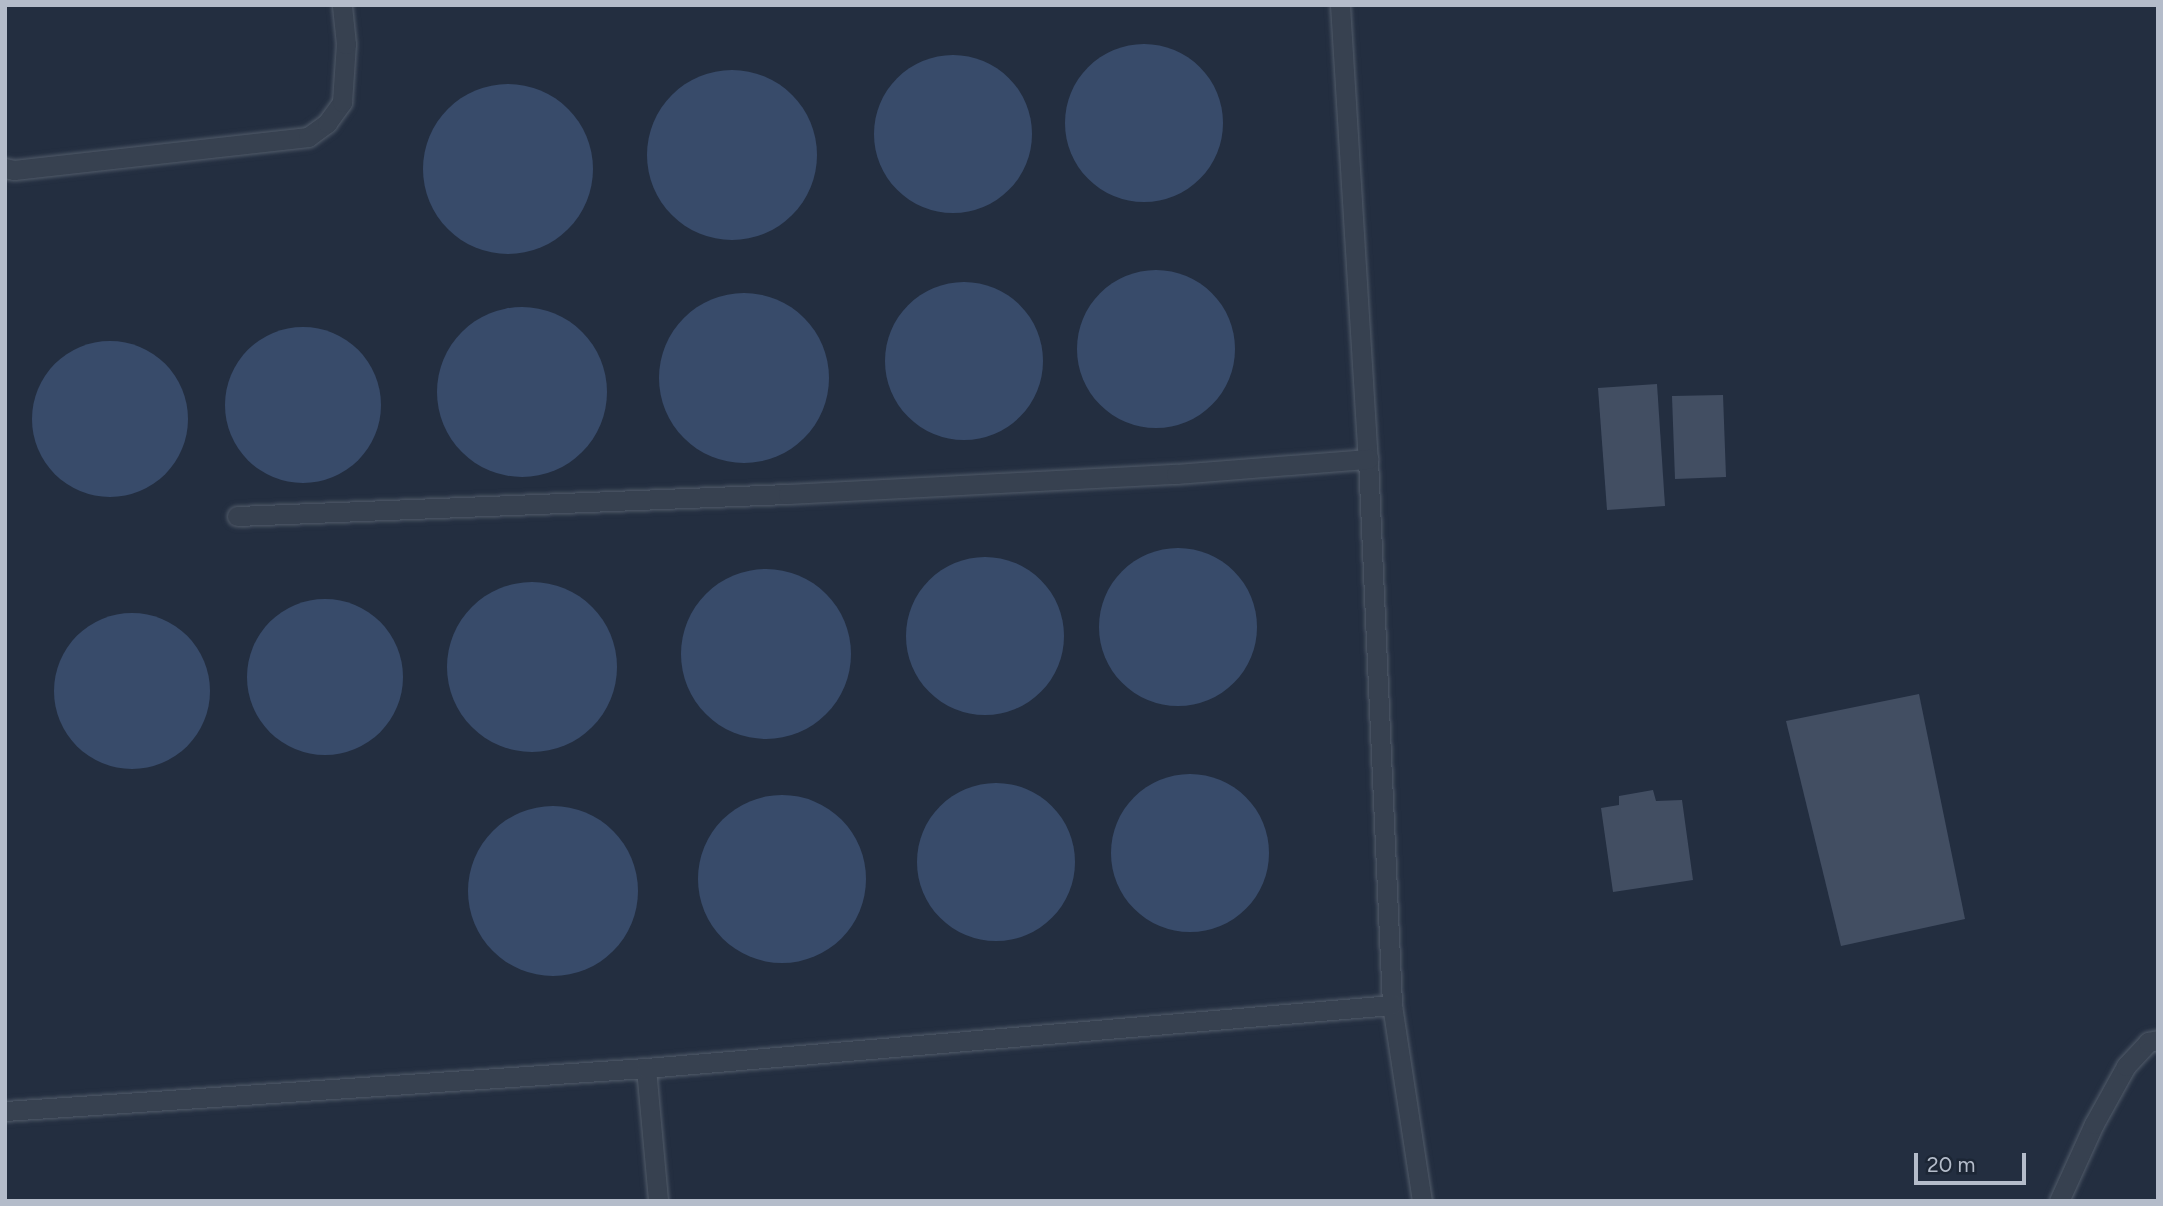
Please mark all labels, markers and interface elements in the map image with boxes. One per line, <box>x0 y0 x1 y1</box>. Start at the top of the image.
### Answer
scale bar <box>1918 1140 2030 1184</box>
text: 20 m <box>1927 1152 1975 1177</box>

